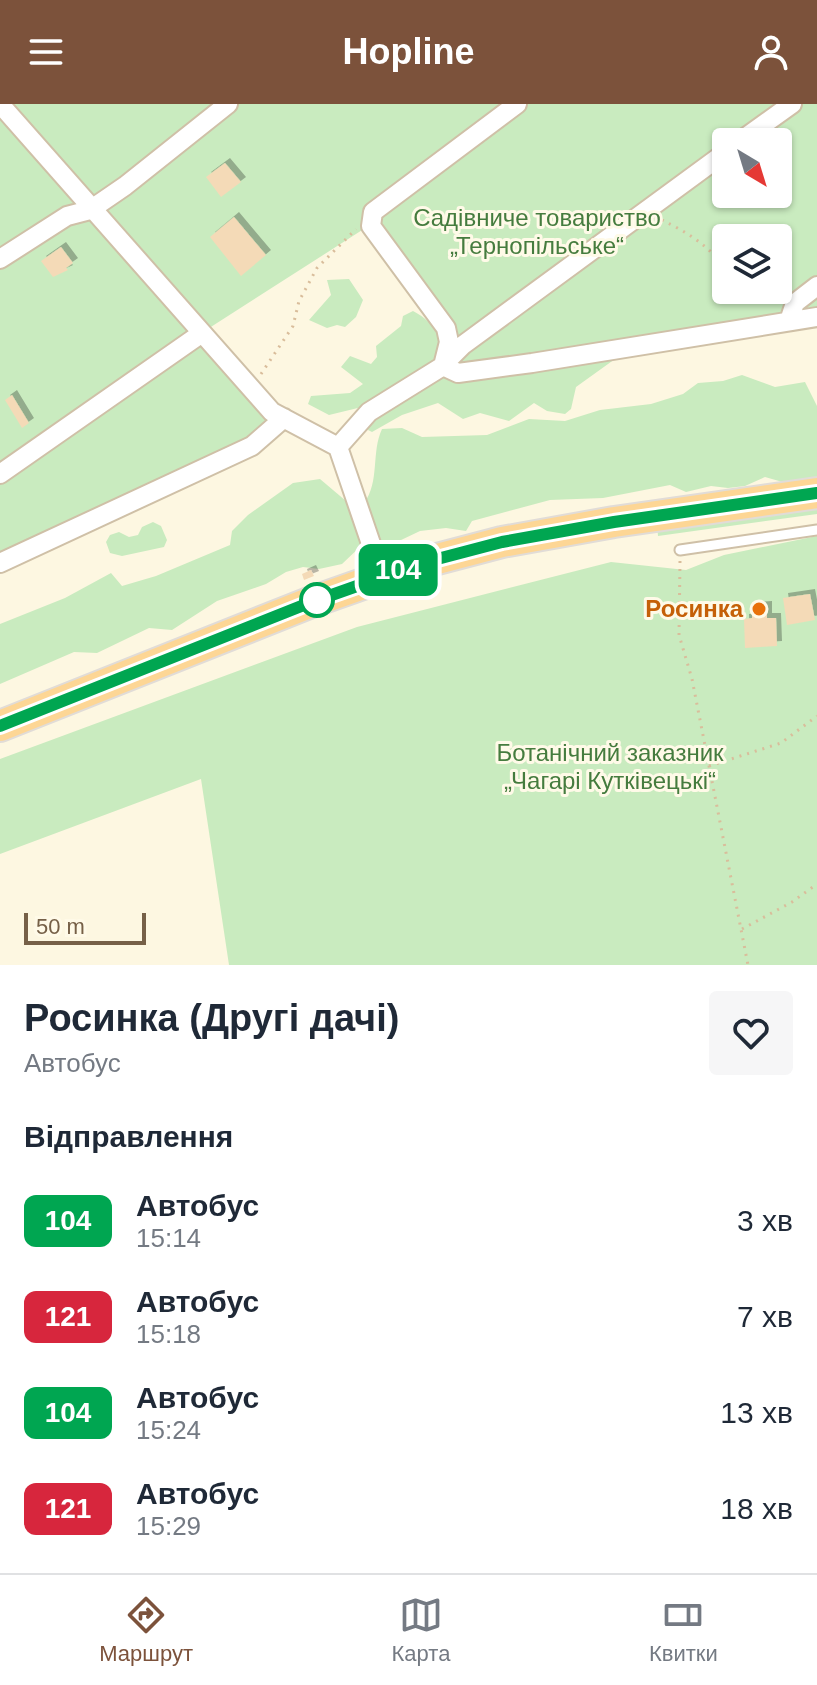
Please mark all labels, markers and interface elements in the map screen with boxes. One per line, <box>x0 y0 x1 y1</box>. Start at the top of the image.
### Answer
icon: menu <box>24 30 68 74</box>
icon: person <box>749 30 793 74</box>
text: Hopline <box>343 31 475 72</box>
north arrow <box>712 128 792 208</box>
map controls <box>712 128 792 304</box>
park label: Садівниче товариство „Тернопільське“ <box>413 204 661 259</box>
button: layers <box>712 224 792 304</box>
line badge: 104 <box>352 544 444 596</box>
text: 104 <box>375 554 421 585</box>
unlabelled marker <box>300 583 334 617</box>
place label: Росинка <box>645 595 744 622</box>
marker: Росинка <box>750 600 768 618</box>
park label: Ботанічний заказник „Чагарі Кутківецькі“ <box>496 739 724 794</box>
scale bar <box>24 909 146 945</box>
text: 50 m <box>36 914 85 939</box>
button: heart <box>709 991 793 1075</box>
text: Росинка (Другі дачі) <box>24 997 399 1039</box>
text: Автобус <box>24 1048 121 1078</box>
text: Відправлення <box>24 1120 233 1153</box>
text: Автобус <box>136 1189 259 1222</box>
text: 3 хв <box>737 1204 793 1237</box>
text: 104 <box>45 1205 91 1236</box>
text: 15:14 <box>136 1223 201 1253</box>
text: Автобус <box>136 1285 259 1318</box>
text: 7 хв <box>737 1300 793 1333</box>
text: 121 <box>45 1301 91 1332</box>
text: 15:18 <box>136 1319 201 1349</box>
text: Автобус <box>136 1381 259 1414</box>
text: 13 хв <box>720 1396 793 1429</box>
text: 104 <box>45 1397 91 1428</box>
text: 15:24 <box>136 1415 201 1445</box>
text: Автобус <box>136 1477 259 1510</box>
text: 18 хв <box>720 1492 793 1525</box>
text: 121 <box>45 1493 91 1524</box>
text: 15:29 <box>136 1511 201 1541</box>
tab: Маршрут <box>99 1593 193 1667</box>
tab: Карта <box>392 1593 450 1667</box>
tab: Квитки <box>649 1593 718 1667</box>

